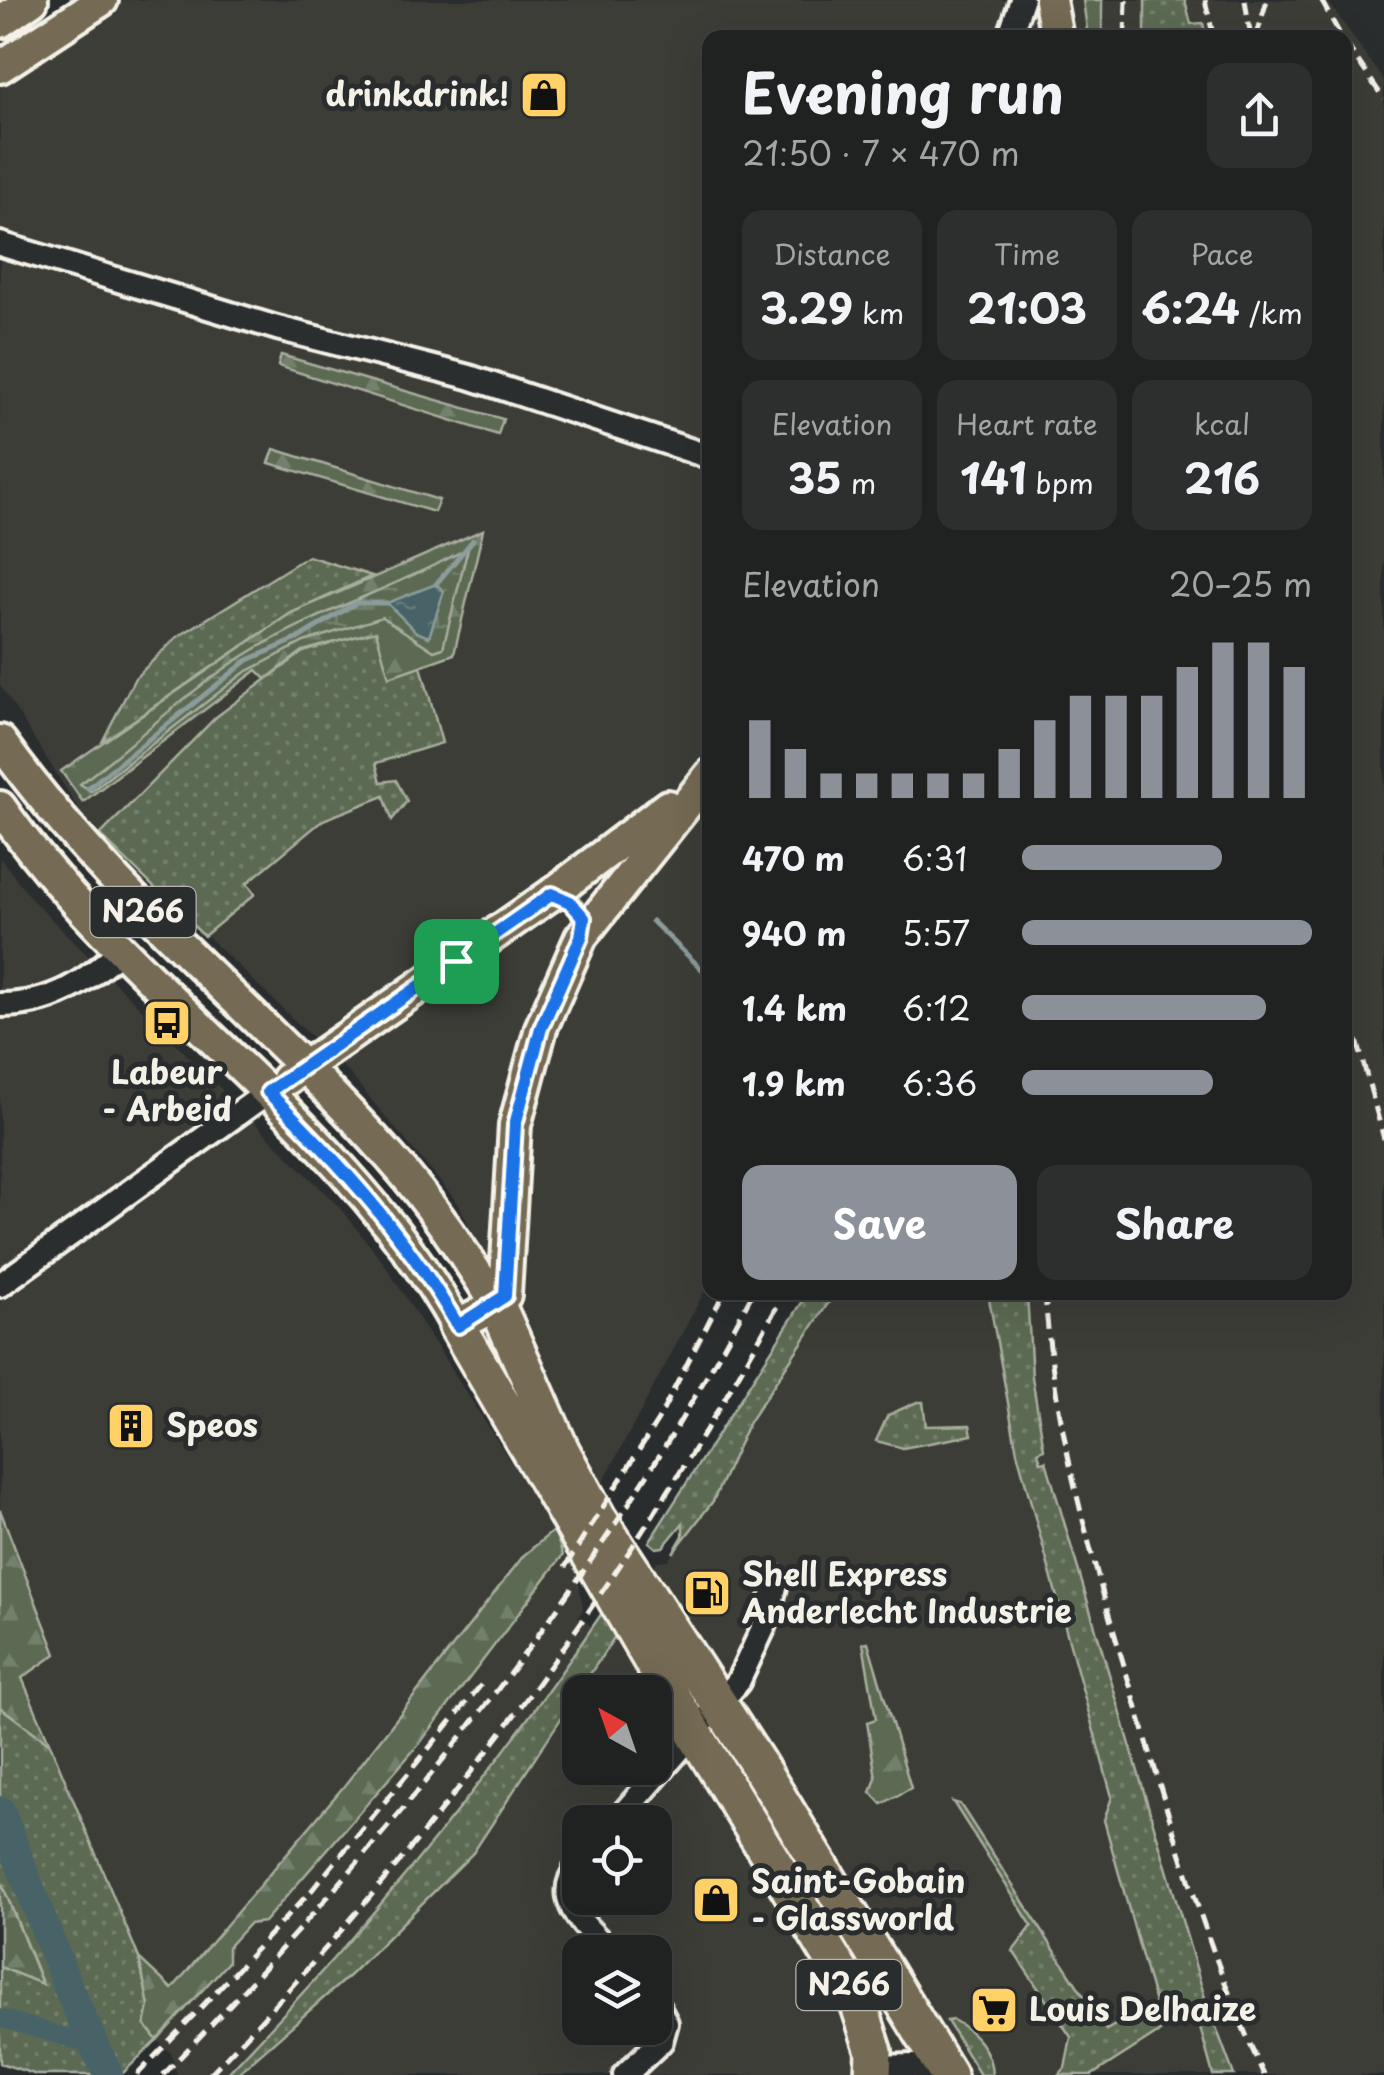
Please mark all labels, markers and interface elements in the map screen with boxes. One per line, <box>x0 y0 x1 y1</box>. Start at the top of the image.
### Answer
text: Evening run <box>742 50 1064 133</box>
button: share <box>1207 63 1312 168</box>
place label: drinkdrink! <box>326 69 509 117</box>
shop icon: drinkdrink! <box>518 69 570 121</box>
text: 21:50 · 7 × 470 m <box>742 129 1020 177</box>
text: Distance <box>773 232 891 275</box>
text: Time <box>994 232 1060 275</box>
text: Pace <box>1190 232 1254 275</box>
text: 3.29 <box>760 275 853 338</box>
text: 21:03 <box>967 275 1087 338</box>
text: 6:24 <box>1141 275 1240 338</box>
text: km <box>853 291 904 334</box>
text: /km <box>1240 291 1303 334</box>
text: Elevation <box>772 402 892 445</box>
text: Heart rate <box>956 402 1098 445</box>
text: kcal <box>1194 402 1250 445</box>
text: 35 <box>788 445 842 508</box>
text: 141 <box>960 445 1027 508</box>
text: 216 <box>1184 445 1260 508</box>
text: m <box>842 461 876 504</box>
text: bpm <box>1027 461 1094 504</box>
text: Elevation <box>742 560 880 608</box>
text: 20–25 m <box>1169 560 1312 608</box>
text: 470 m <box>742 834 845 882</box>
text: 6:31 <box>902 834 967 882</box>
road number: N266 <box>90 887 196 937</box>
text: 940 m <box>742 909 846 957</box>
text: 5:57 <box>902 909 970 957</box>
pin <box>414 919 499 1004</box>
icon: arrive <box>429 934 484 989</box>
text: 1.4 km <box>742 984 847 1032</box>
text: 6:12 <box>902 984 971 1032</box>
bus stop icon: Labeur - Arbeid <box>141 997 193 1049</box>
place label: Labeur - Arbeid <box>102 1047 232 1132</box>
text: 1.9 km <box>742 1059 846 1107</box>
text: 6:36 <box>902 1059 977 1107</box>
button: Save <box>742 1165 1017 1280</box>
button: Share <box>1037 1165 1312 1280</box>
building icon: Speos <box>105 1400 157 1452</box>
place label: Speos <box>166 1400 258 1448</box>
place label: Shell Express Anderlecht Industrie <box>741 1549 1072 1634</box>
fuel station icon: Shell Express Anderlecht Industrie <box>681 1567 733 1619</box>
north arrow <box>562 1675 672 1785</box>
map controls <box>562 1675 672 2045</box>
button: locate <box>562 1805 672 1915</box>
place label: Saint-Gobain - Glassworld <box>751 1856 966 1941</box>
shop icon: Saint-Gobain - Glassworld <box>690 1874 742 1926</box>
button: layers <box>562 1935 672 2045</box>
road number: N266 <box>796 1960 902 2010</box>
supermarket icon: Louis Delhaize <box>968 1984 1020 2036</box>
place label: Louis Delhaize <box>1029 1984 1256 2032</box>

